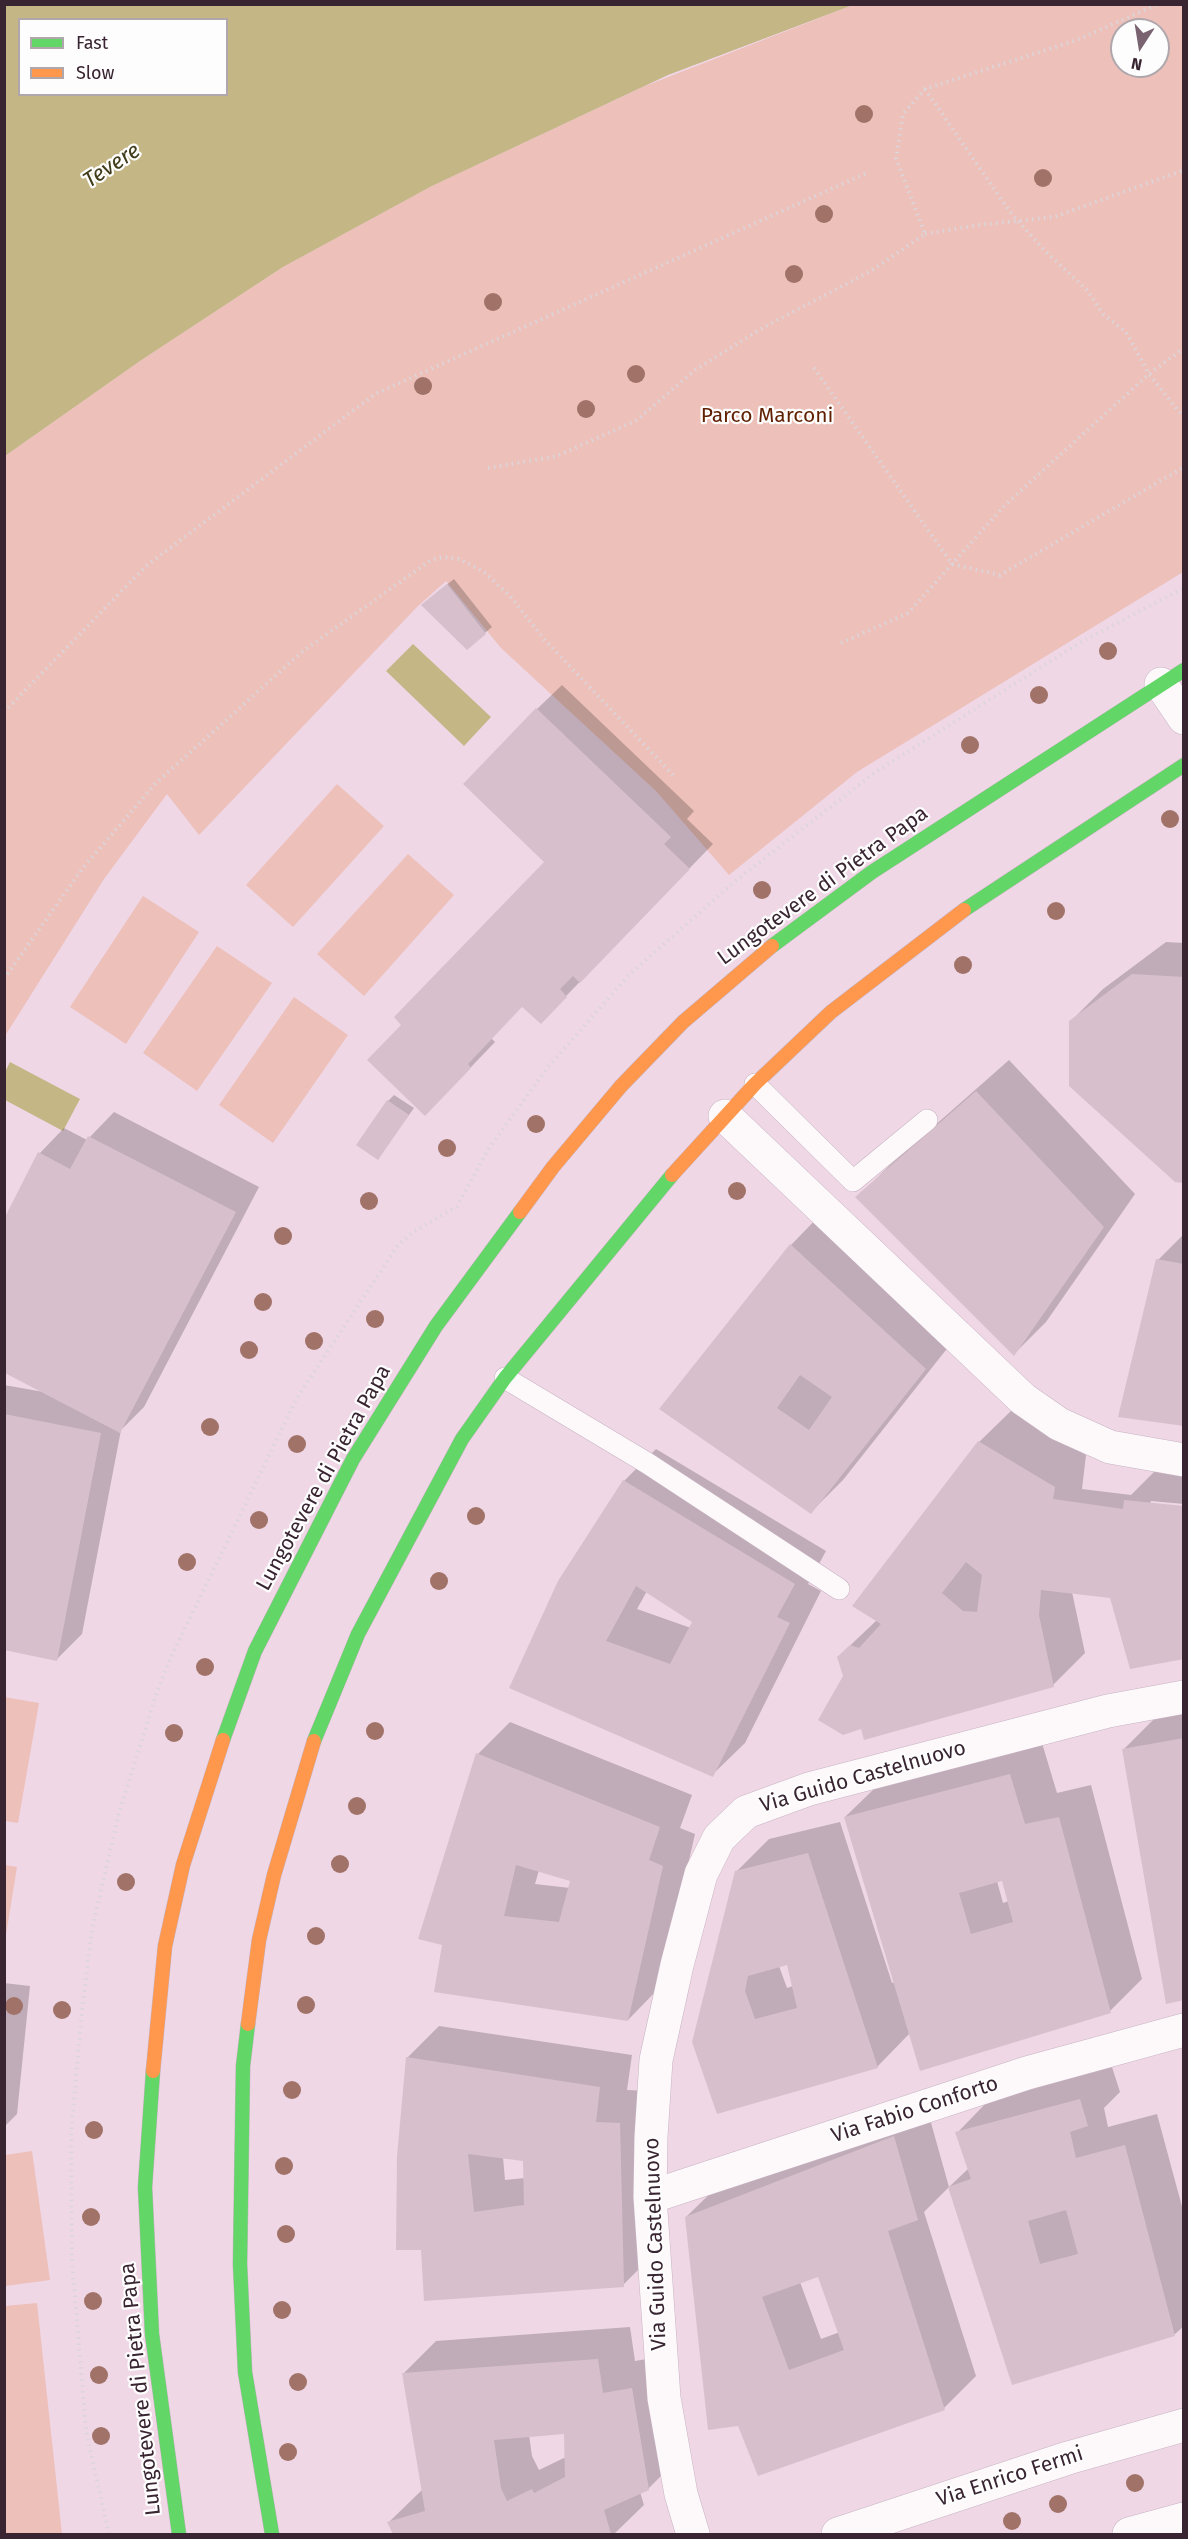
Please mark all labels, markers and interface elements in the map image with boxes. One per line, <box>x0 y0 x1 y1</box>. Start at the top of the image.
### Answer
legend <box>18 18 228 96</box>
north arrow <box>1110 18 1170 78</box>
text: Fast <box>76 32 108 54</box>
text: N <box>1129 54 1144 75</box>
text: Slow <box>76 62 114 84</box>
water label: Tevere <box>79 138 145 194</box>
park label: Parco Marconi <box>701 403 833 429</box>
street label: Lungotevere di Pietra Papa <box>713 801 933 971</box>
street label: Lungotevere di Pietra Papa <box>251 1361 397 1595</box>
street label: Via Guido Castelnuovo <box>757 1736 969 1818</box>
street label: Via Fabio Conforto <box>828 2071 1002 2149</box>
street label: Via Guido Castelnuovo <box>640 2137 672 2351</box>
street label: Lungotevere di Pietra Papa <box>115 2261 167 2517</box>
street label: Via Enrico Fermi <box>934 2441 1086 2513</box>

